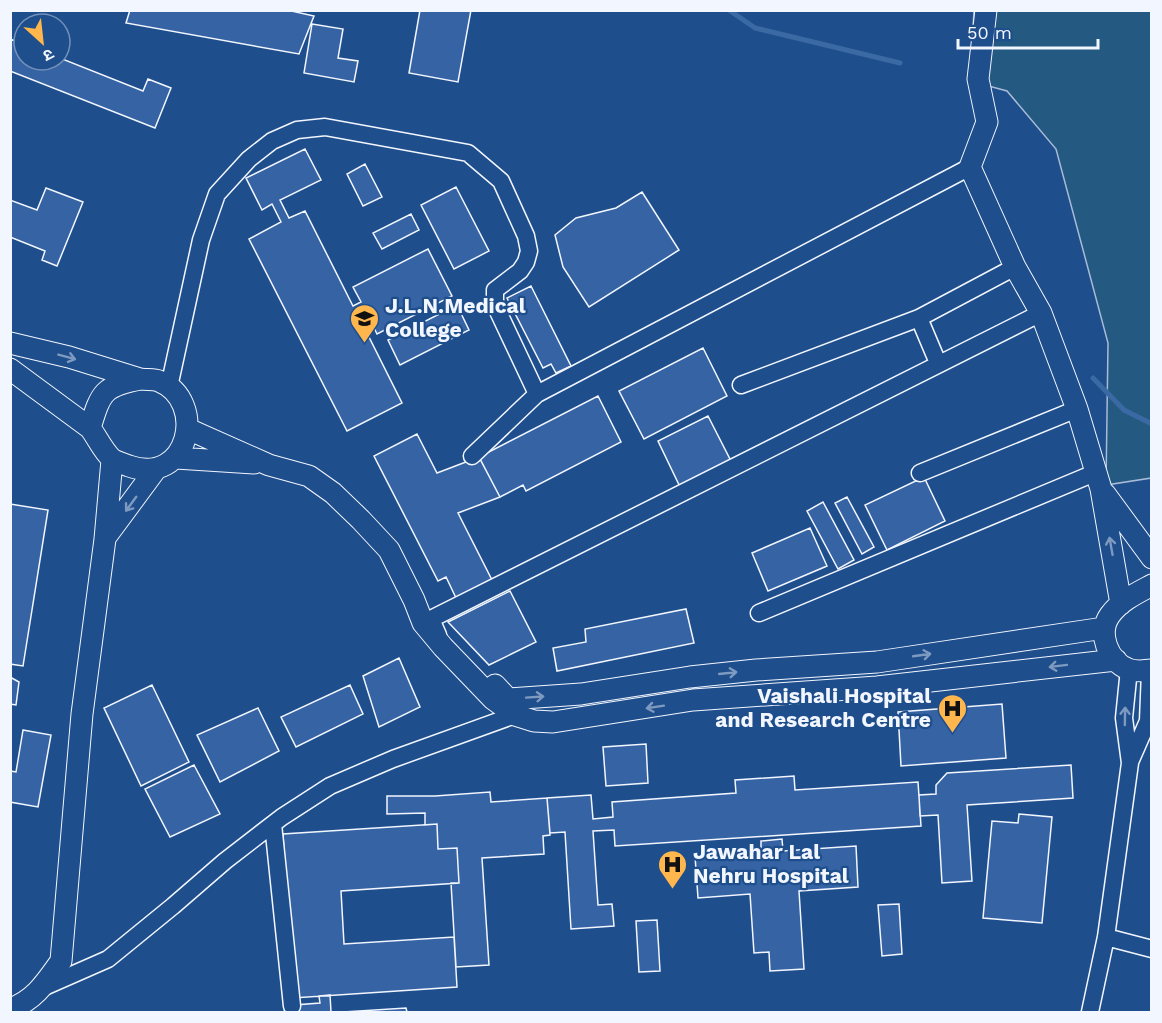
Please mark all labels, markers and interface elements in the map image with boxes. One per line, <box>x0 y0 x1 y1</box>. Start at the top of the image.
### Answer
north arrow <box>12 12 72 72</box>
scale bar <box>958 12 1098 50</box>
text: 50 m <box>967 22 1012 43</box>
text: उ <box>40 44 57 66</box>
place label: J.L.N.Medical College <box>385 293 526 342</box>
school or university icon: J.L.N.Medical College <box>348 302 380 344</box>
one-way arrow <box>57 352 76 363</box>
one-way arrow <box>124 495 137 511</box>
one-way arrow <box>1105 537 1116 557</box>
one-way arrow <box>912 649 931 660</box>
one-way arrow <box>1048 661 1068 672</box>
one-way arrow <box>717 667 737 678</box>
place label: Vaishali Hospital and Research Centre <box>715 683 931 732</box>
one-way arrow <box>524 691 544 702</box>
hospital icon: Vaishali Hospital and Research Centre <box>936 692 968 734</box>
one-way arrow <box>645 701 665 712</box>
one-way arrow <box>1119 707 1131 727</box>
place label: Jawahar Lal Nehru Hospital <box>693 839 849 888</box>
hospital icon: Jawahar Lal Nehru Hospital <box>656 848 688 890</box>

